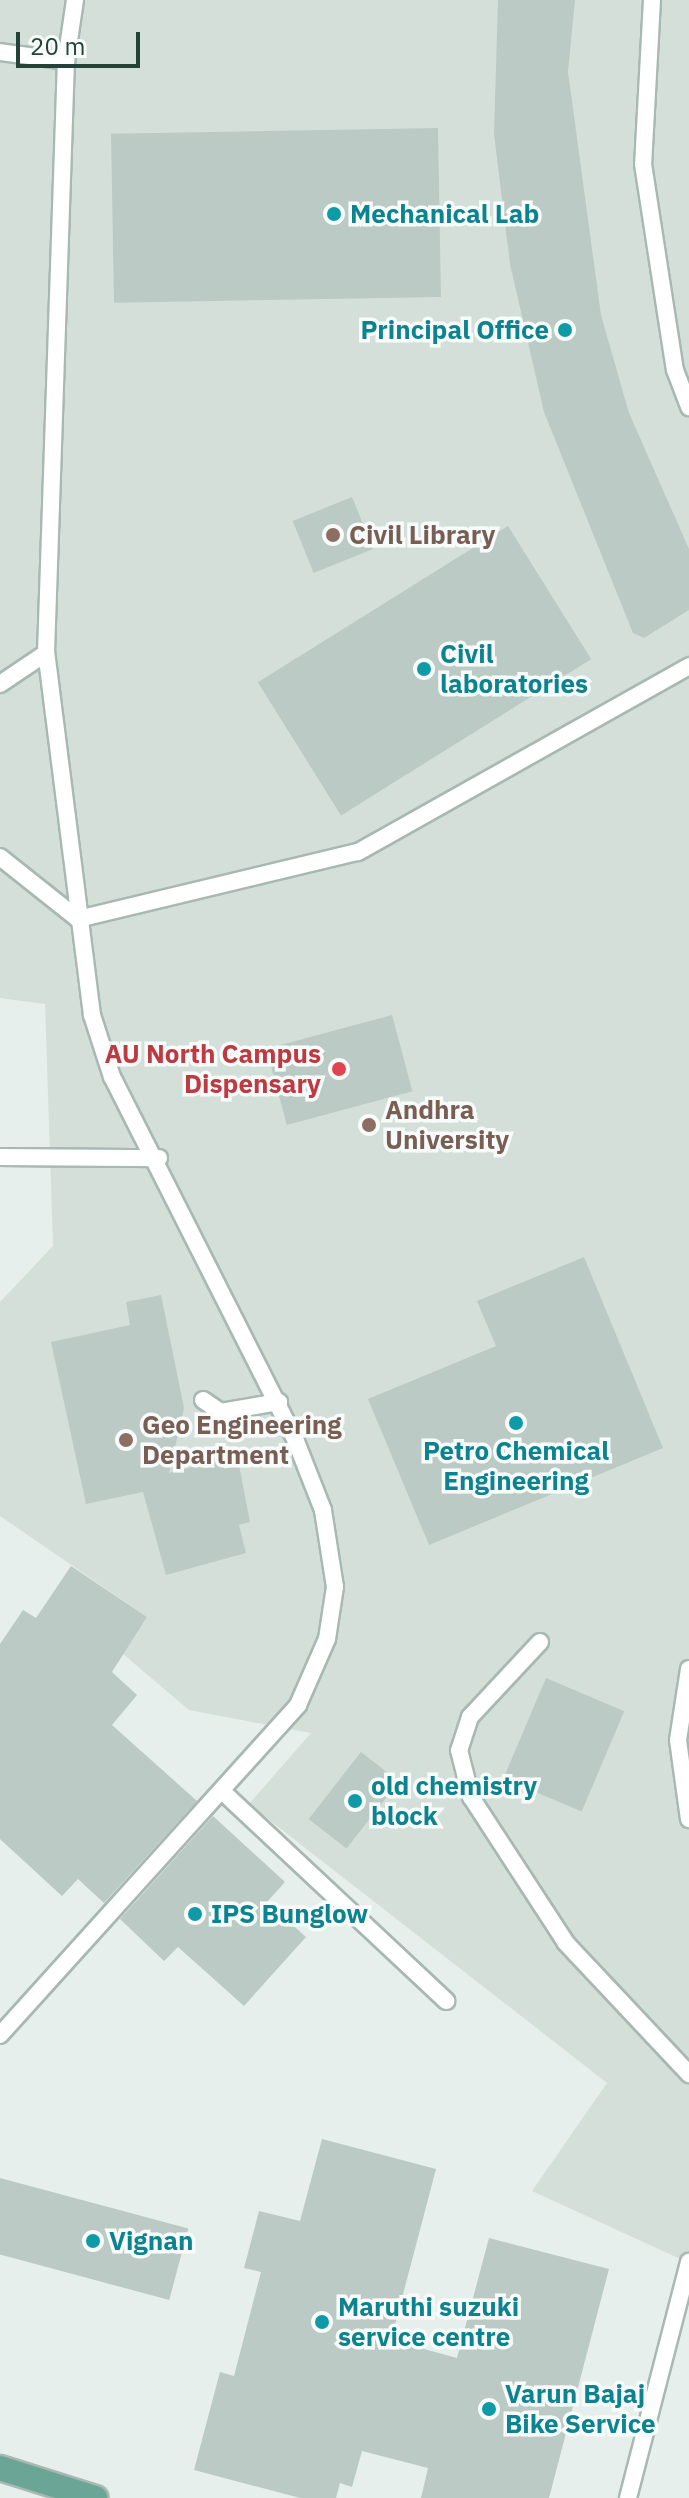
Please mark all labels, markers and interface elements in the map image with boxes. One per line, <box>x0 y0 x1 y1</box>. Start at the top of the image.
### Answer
scale bar <box>20 16 144 66</box>
text: 20 m <box>30 30 85 62</box>
place label: Mechanical Lab <box>350 198 539 230</box>
marker: Mechanical Lab <box>325 205 343 223</box>
place label: Principal Office <box>360 314 549 346</box>
marker: Principal Office <box>556 321 574 339</box>
place label: Civil Library <box>349 519 495 551</box>
marker: Civil Library <box>324 526 342 544</box>
place label: Civil laboratories <box>440 638 588 700</box>
marker: Civil laboratories <box>415 660 433 678</box>
place label: AU North Campus Dispensary <box>105 1038 321 1100</box>
marker: AU North Campus Dispensary <box>328 1058 350 1080</box>
place label: Andhra University <box>385 1094 509 1156</box>
marker: Andhra University <box>360 1116 378 1134</box>
place label: Geo Engineering Department <box>142 1409 342 1470</box>
marker: Petro Chemical Engineering <box>507 1414 525 1432</box>
marker: Geo Engineering Department <box>117 1431 135 1449</box>
place label: Petro Chemical Engineering <box>423 1435 609 1496</box>
place label: old chemistry block <box>371 1770 537 1832</box>
marker: old chemistry block <box>346 1792 364 1810</box>
place label: IPS Bunglow <box>211 1898 368 1930</box>
marker: IPS Bunglow <box>186 1905 204 1923</box>
place label: Vignan <box>109 2225 193 2257</box>
marker: Vignan <box>84 2232 102 2250</box>
place label: Maruthi suzuki service centre <box>338 2291 519 2352</box>
marker: Maruthi suzuki service centre <box>313 2313 331 2331</box>
place label: Varun Bajaj Bike Service <box>505 2378 656 2440</box>
marker: Varun Bajaj Bike Service <box>480 2400 498 2418</box>

